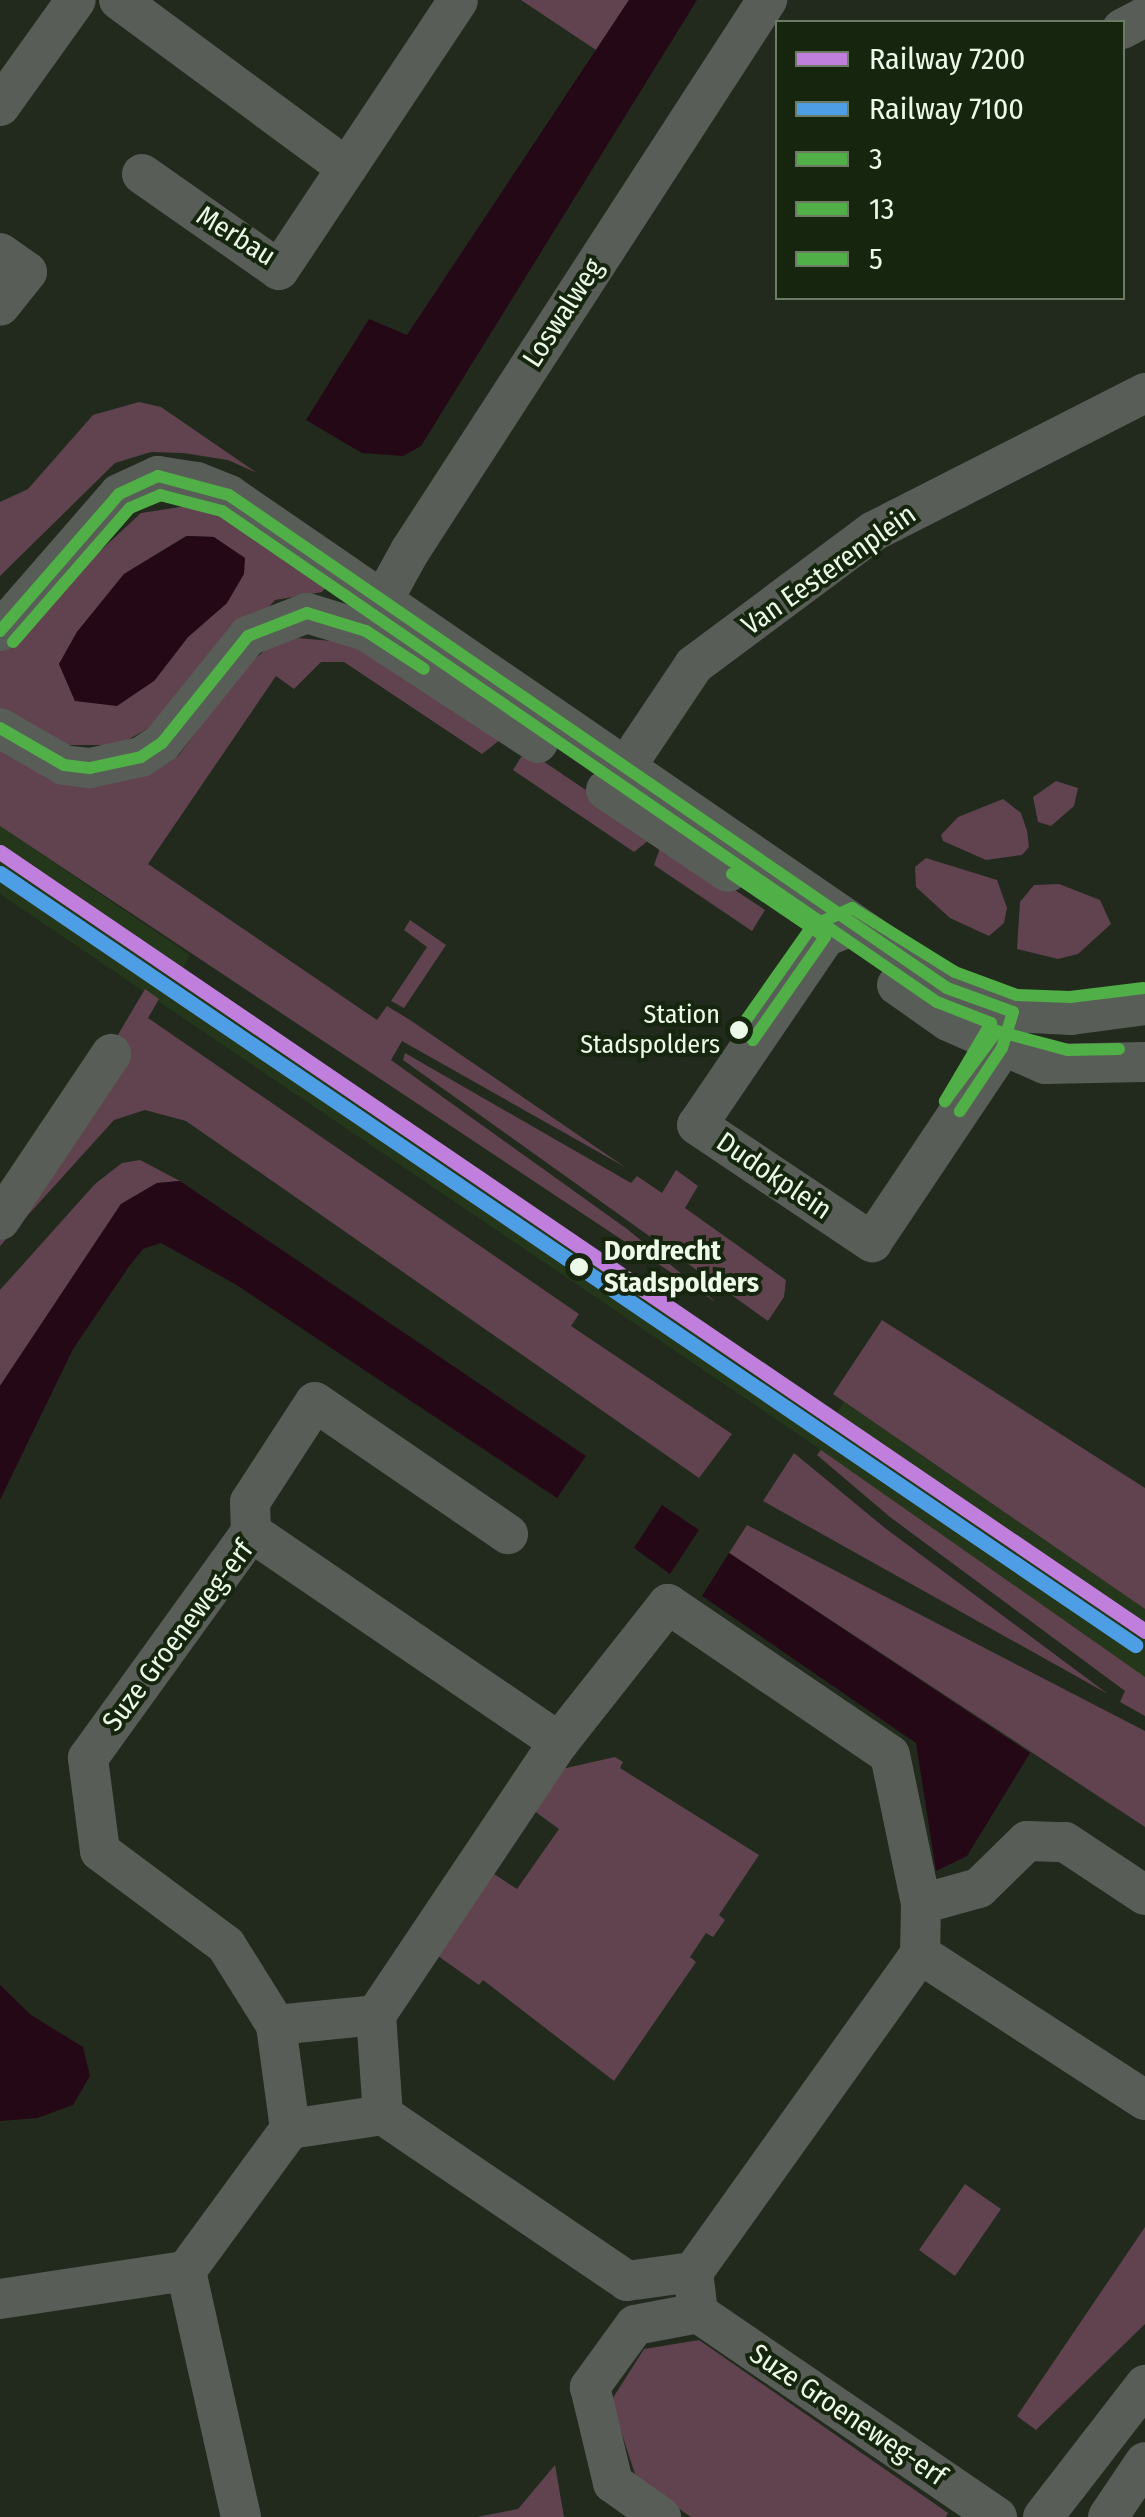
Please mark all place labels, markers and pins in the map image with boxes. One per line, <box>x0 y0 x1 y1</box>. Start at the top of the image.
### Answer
place label: Station Stadspolders <box>580 999 720 1060</box>
marker: Station Stadspolders <box>729 1020 749 1040</box>
place label: Dordrecht Stadspolders <box>604 1234 759 1300</box>
marker: Dordrecht Stadspolders <box>563 1251 595 1283</box>

